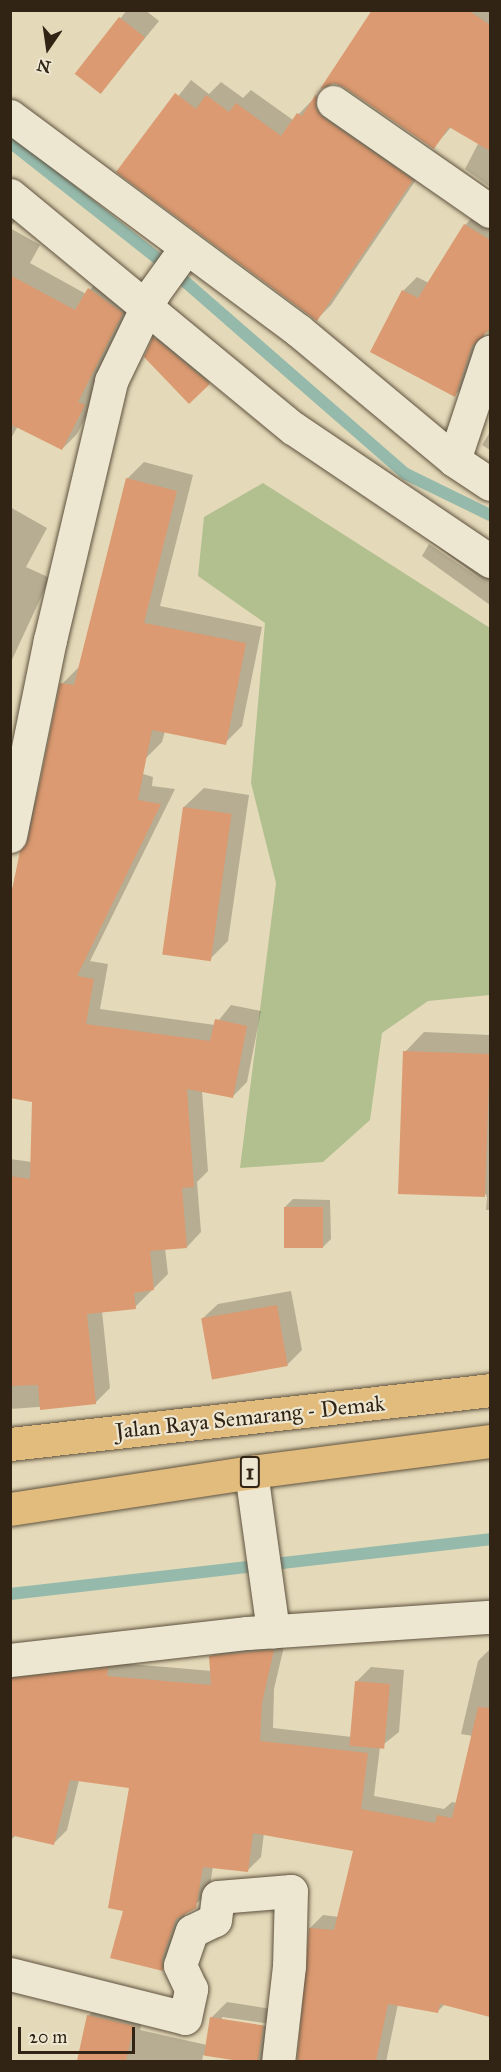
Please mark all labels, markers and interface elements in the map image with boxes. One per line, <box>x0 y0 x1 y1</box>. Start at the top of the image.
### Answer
north arrow <box>18 18 78 78</box>
text: N <box>35 55 53 77</box>
street label: Jalan Raya Semarang - Demak <box>114 1390 386 1444</box>
road number: 1 <box>240 1454 260 1490</box>
scale bar <box>21 2015 138 2053</box>
text: 20 m <box>29 2026 67 2048</box>

